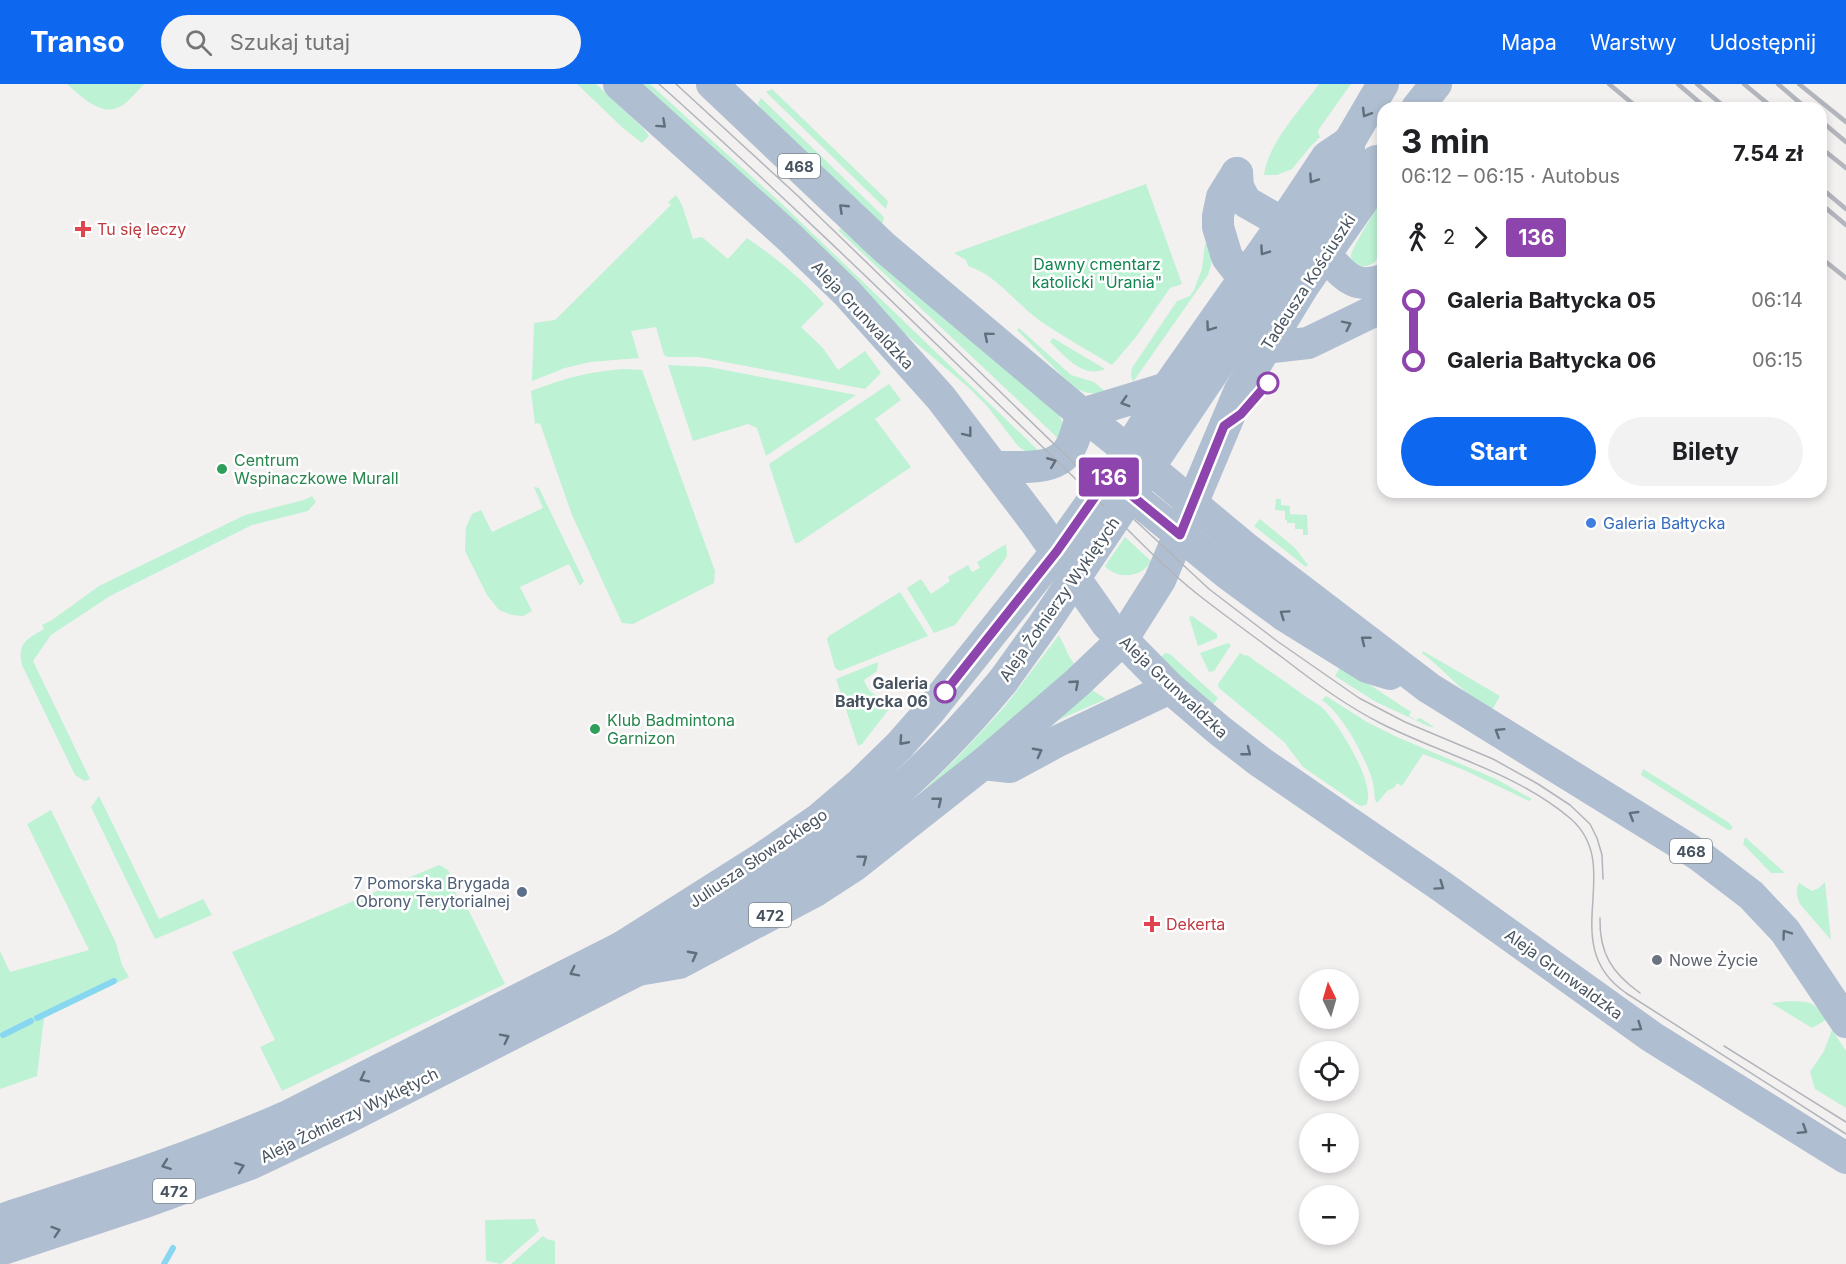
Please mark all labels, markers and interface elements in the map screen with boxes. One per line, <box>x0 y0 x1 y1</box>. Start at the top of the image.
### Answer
search box <box>161 15 581 69</box>
text: Transo <box>30 25 125 59</box>
icon: search <box>182 26 215 59</box>
text: Szukaj tutaj <box>230 29 350 55</box>
text: Mapa <box>1501 30 1557 55</box>
text: Warstwy <box>1590 30 1676 55</box>
text: Udostępnij <box>1709 30 1816 55</box>
one-way arrow <box>1362 107 1374 117</box>
one-way arrow <box>655 116 666 127</box>
text: 3 min <box>1401 121 1490 161</box>
text: 7.54 zł <box>1733 140 1803 166</box>
road number: 468 <box>778 154 820 178</box>
text: 06:12 – 06:15 · Autobus <box>1401 164 1620 188</box>
one-way arrow <box>1309 172 1320 183</box>
one-way arrow <box>839 204 850 215</box>
street label: Tadeusza Kościuszki <box>1257 210 1359 354</box>
place label: Tu się leczy <box>97 219 186 239</box>
marker: Tu się leczy <box>74 220 92 238</box>
icon: walk <box>1401 221 1434 254</box>
icon: forward <box>1464 221 1497 254</box>
text: 2 <box>1443 225 1455 249</box>
text: 136 <box>1518 225 1554 250</box>
one-way arrow <box>1260 244 1271 255</box>
park label: Dawny cmentarz katolicki "Urania" <box>1032 254 1162 292</box>
street label: Aleja Grunwaldzka <box>808 257 918 373</box>
text: Galeria Bałtycka 05 <box>1447 287 1656 313</box>
text: 06:14 <box>1751 288 1803 312</box>
one-way arrow <box>1206 320 1217 331</box>
one-way arrow <box>1341 320 1352 332</box>
one-way arrow <box>984 332 995 343</box>
text: Galeria Bałtycka 06 <box>1447 347 1656 373</box>
text: 06:15 <box>1752 348 1803 372</box>
unlabelled marker <box>1257 372 1279 394</box>
one-way arrow <box>1120 395 1131 407</box>
button: Start <box>1401 417 1596 486</box>
button: Bilety <box>1608 417 1803 486</box>
one-way arrow <box>960 426 971 437</box>
place label: Centrum Wspinaczkowe Murall <box>234 450 399 488</box>
one-way arrow <box>1045 457 1056 469</box>
line badge: 136 <box>1074 458 1144 496</box>
marker: Centrum Wspinaczkowe Murall <box>215 462 229 476</box>
text: 136 <box>1091 465 1127 490</box>
street label: Aleja Żołnierzy Wyklętych <box>995 513 1123 685</box>
place label: Galeria Bałtycka <box>1603 513 1725 533</box>
marker: Galeria Bałtycka <box>1584 516 1598 530</box>
one-way arrow <box>1279 610 1290 621</box>
street label: Aleja Grunwaldzka <box>1116 632 1232 742</box>
one-way arrow <box>1361 636 1372 647</box>
place label: Galeria Bałtycka 06 <box>835 673 928 711</box>
marker: Galeria Bałtycka 06 <box>934 681 956 703</box>
one-way arrow <box>1068 681 1079 692</box>
place label: Klub Badmintona Garnizon <box>607 710 735 748</box>
marker: Klub Badmintona Garnizon <box>588 722 602 736</box>
one-way arrow <box>1494 728 1505 739</box>
one-way arrow <box>899 734 910 745</box>
one-way arrow <box>1240 745 1251 756</box>
one-way arrow <box>1031 748 1042 759</box>
one-way arrow <box>931 797 942 808</box>
street label: Juliusza Słowackiego <box>685 804 831 912</box>
one-way arrow <box>1629 811 1639 823</box>
road number: 468 <box>1670 839 1712 863</box>
one-way arrow <box>857 856 868 867</box>
place label: 7 Pomorska Brygada Obrony Terytorialnej <box>353 873 510 911</box>
one-way arrow <box>1433 879 1444 890</box>
marker: 7 Pomorska Brygada Obrony Terytorialnej <box>515 885 529 899</box>
road number: 472 <box>749 903 791 927</box>
place label: Dekerta <box>1166 914 1225 934</box>
marker: Dekerta <box>1143 915 1161 933</box>
street label: Aleja Grunwaldzka <box>1501 925 1627 1023</box>
one-way arrow <box>1782 930 1793 941</box>
place label: Nowe Życie <box>1669 950 1758 970</box>
one-way arrow <box>687 951 698 962</box>
marker: Nowe Życie <box>1650 953 1664 967</box>
one-way arrow <box>569 964 580 976</box>
north arrow <box>1299 969 1359 1029</box>
map controls <box>1299 969 1359 1245</box>
one-way arrow <box>1631 1020 1642 1031</box>
one-way arrow <box>499 1033 510 1045</box>
button: locate <box>1299 1041 1359 1101</box>
street label: Aleja Żołnierzy Wyklętych <box>257 1063 441 1167</box>
one-way arrow <box>360 1070 371 1082</box>
button: + <box>1299 1113 1359 1173</box>
one-way arrow <box>1797 1122 1807 1134</box>
one-way arrow <box>161 1158 172 1171</box>
one-way arrow <box>234 1162 245 1175</box>
road number: 472 <box>153 1179 195 1203</box>
button: − <box>1299 1185 1359 1245</box>
one-way arrow <box>50 1226 61 1239</box>

